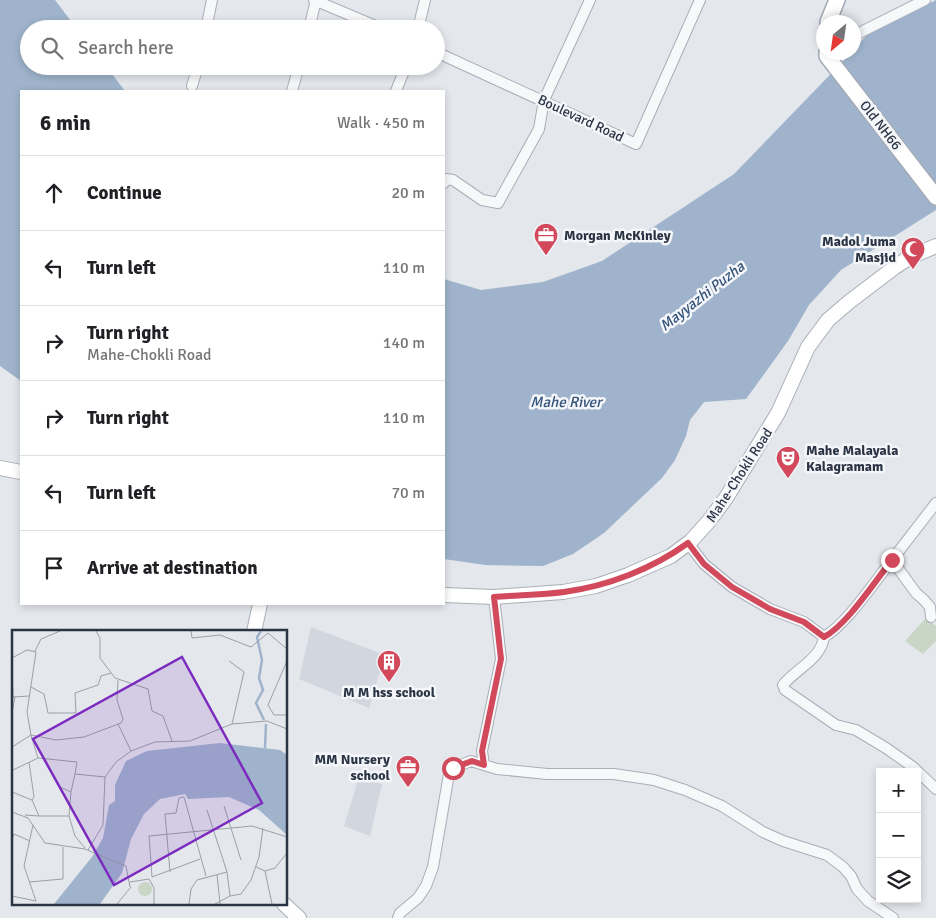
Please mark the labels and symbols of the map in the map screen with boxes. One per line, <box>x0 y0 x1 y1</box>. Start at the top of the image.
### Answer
north arrow <box>816 15 861 60</box>
street label: Boulevard Road <box>535 91 627 146</box>
street label: Old NH66 <box>856 97 905 153</box>
office icon: Morgan McKinley <box>533 222 559 256</box>
place label: Morgan McKinley <box>564 227 671 244</box>
place label: Madol Juma Masjid <box>822 233 896 266</box>
mosque icon: Madol Juma Masjid <box>900 236 926 270</box>
water label: Mayyazhi Puzha <box>656 257 748 335</box>
water label: Mahe River <box>530 393 604 411</box>
street label: Mahe-Chokli Road <box>703 425 776 526</box>
place label: Mahe Malayala Kalagramam <box>806 442 898 475</box>
theatre icon: Mahe Malayala Kalagramam <box>775 445 801 479</box>
route end <box>881 549 904 572</box>
inset map <box>12 630 288 906</box>
building icon: M M hss school <box>376 649 402 683</box>
place label: M M hss school <box>343 684 436 701</box>
place label: MM Nursery school <box>314 751 391 784</box>
office icon: MM Nursery school <box>395 754 421 788</box>
route start <box>442 757 465 780</box>

